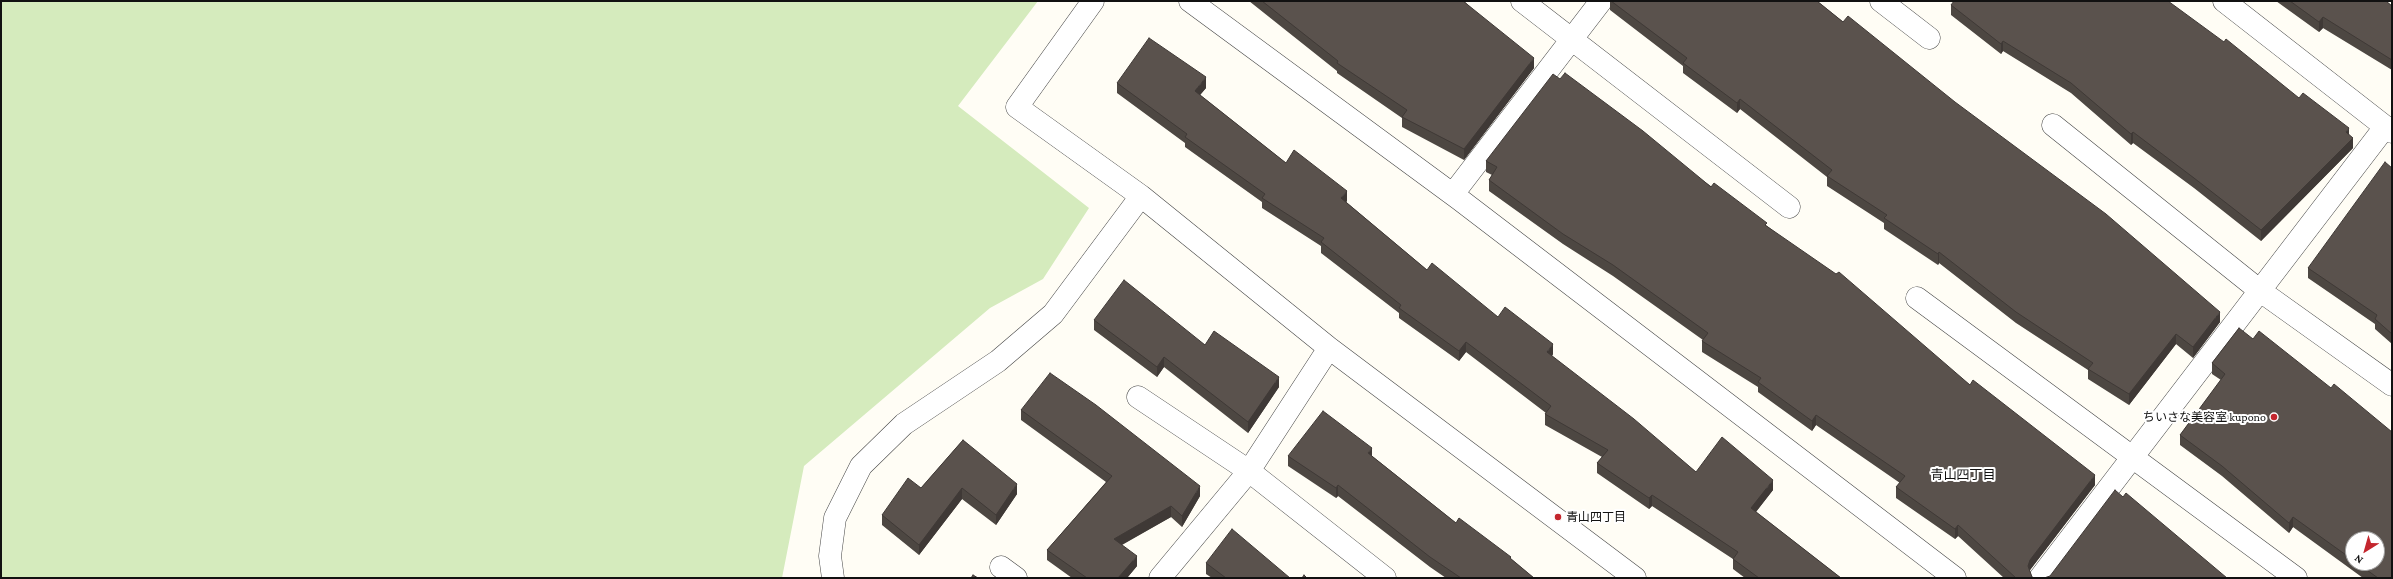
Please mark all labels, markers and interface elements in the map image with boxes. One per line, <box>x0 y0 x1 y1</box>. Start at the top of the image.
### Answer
place label: ちいさな美容室 kupono <box>2143 410 2266 424</box>
marker: ちいさな美容室 kupono <box>2269 412 2279 422</box>
district label: 青山四丁目 <box>1931 467 1995 483</box>
place label: 青山四丁目 <box>1566 510 1626 524</box>
marker: 青山四丁目 <box>1553 512 1563 522</box>
north arrow <box>2345 531 2385 571</box>
text: N <box>2352 553 2365 567</box>

